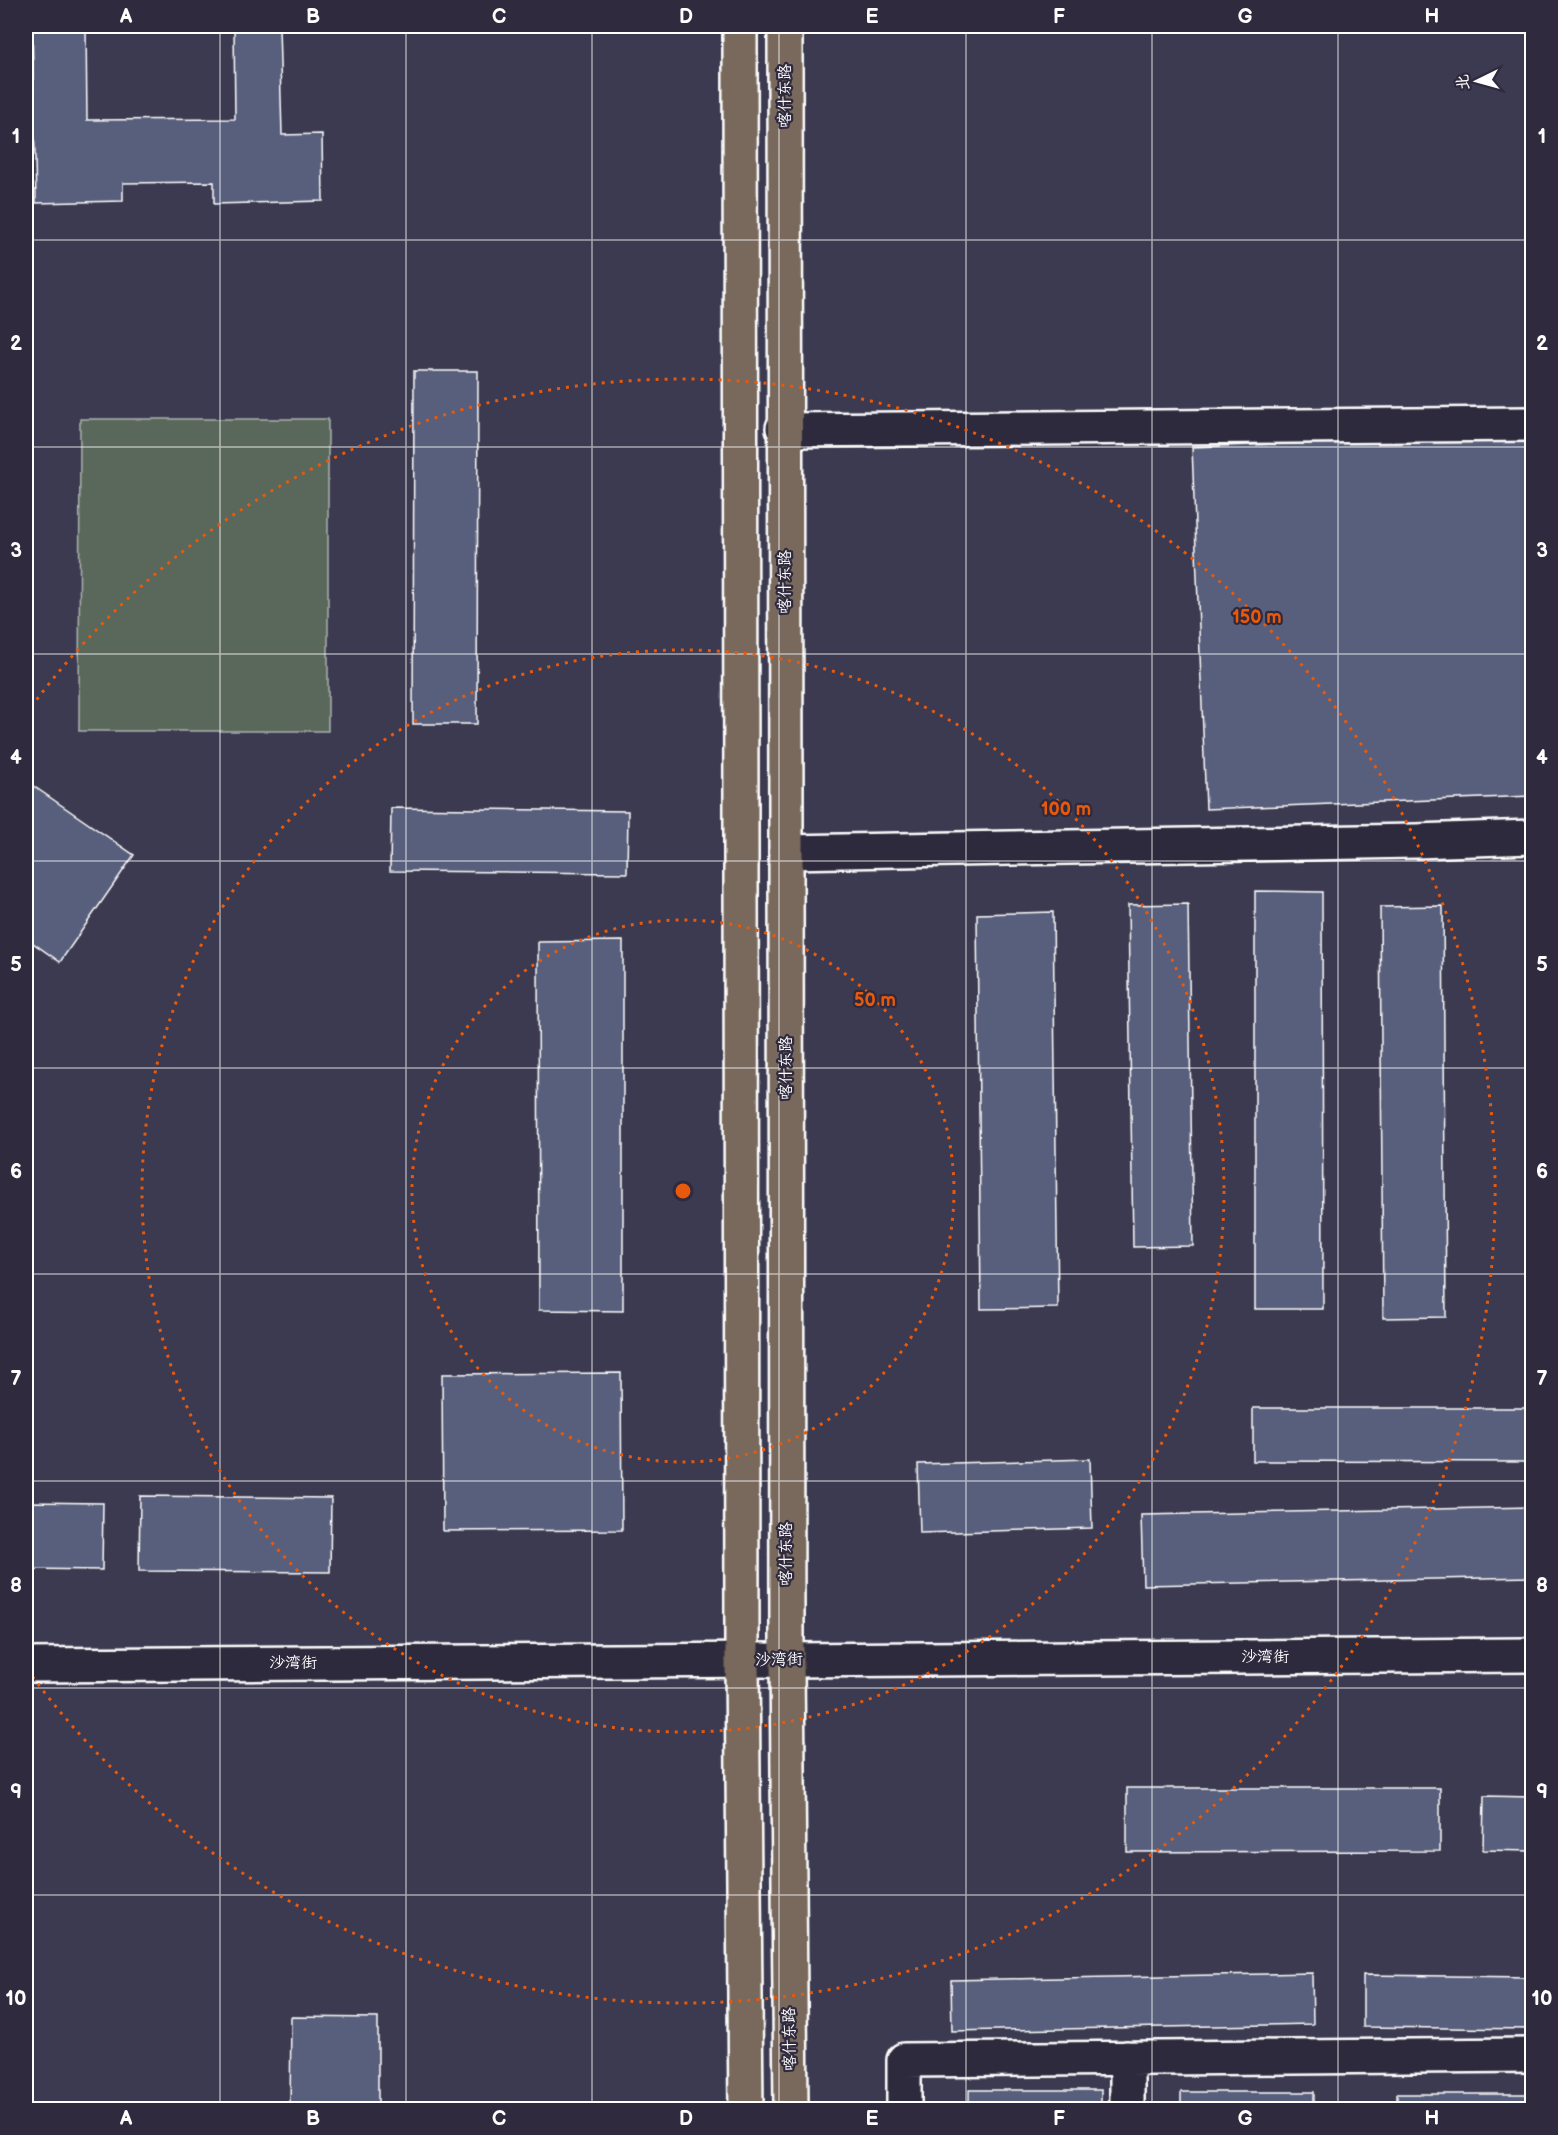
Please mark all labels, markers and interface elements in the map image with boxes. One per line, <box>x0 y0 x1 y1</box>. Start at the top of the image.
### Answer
text: A <box>119 5 133 29</box>
text: B <box>306 5 320 29</box>
text: C <box>492 5 506 29</box>
text: D <box>679 5 693 29</box>
text: E <box>866 5 879 29</box>
text: F <box>1053 5 1065 29</box>
text: G <box>1238 5 1253 29</box>
text: H <box>1425 5 1439 29</box>
north arrow <box>1447 51 1507 111</box>
street label: 喀什东路 <box>776 64 795 128</box>
text: 北 <box>1453 73 1474 91</box>
text: 1 <box>12 125 20 149</box>
text: 1 <box>1538 125 1546 149</box>
text: 2 <box>10 332 22 356</box>
text: 2 <box>1536 332 1548 356</box>
text: 3 <box>10 539 22 563</box>
text: 3 <box>1536 539 1548 563</box>
street label: 喀什东路 <box>776 550 795 614</box>
text: 150 m <box>1232 607 1282 628</box>
text: 4 <box>10 746 22 770</box>
text: 4 <box>1536 746 1548 770</box>
text: 100 m <box>1041 799 1091 820</box>
text: 5 <box>10 953 22 977</box>
text: 5 <box>1536 953 1548 977</box>
text: 50 m <box>854 990 896 1011</box>
street label: 喀什东路 <box>777 1036 796 1100</box>
text: 6 <box>10 1160 22 1184</box>
text: 6 <box>1536 1160 1548 1184</box>
centre of rings <box>673 1181 693 1201</box>
text: 7 <box>10 1367 22 1391</box>
text: 7 <box>1536 1367 1548 1391</box>
street label: 喀什东路 <box>777 1522 796 1586</box>
text: 8 <box>10 1574 22 1598</box>
text: 8 <box>1536 1574 1548 1598</box>
street label: 沙湾街 <box>1241 1648 1289 1667</box>
street label: 沙湾街 <box>755 1650 803 1670</box>
street label: 沙湾街 <box>269 1654 317 1673</box>
text: 9 <box>10 1780 22 1804</box>
text: 9 <box>1536 1780 1548 1804</box>
text: 10 <box>6 1987 26 2011</box>
text: 10 <box>1532 1987 1552 2011</box>
street label: 喀什东路 <box>780 2007 800 2071</box>
text: A <box>119 2107 133 2131</box>
text: B <box>306 2107 320 2131</box>
text: C <box>492 2107 506 2131</box>
text: D <box>679 2107 693 2131</box>
text: E <box>866 2107 879 2131</box>
text: F <box>1053 2107 1065 2131</box>
text: G <box>1238 2107 1253 2131</box>
text: H <box>1425 2107 1439 2131</box>

